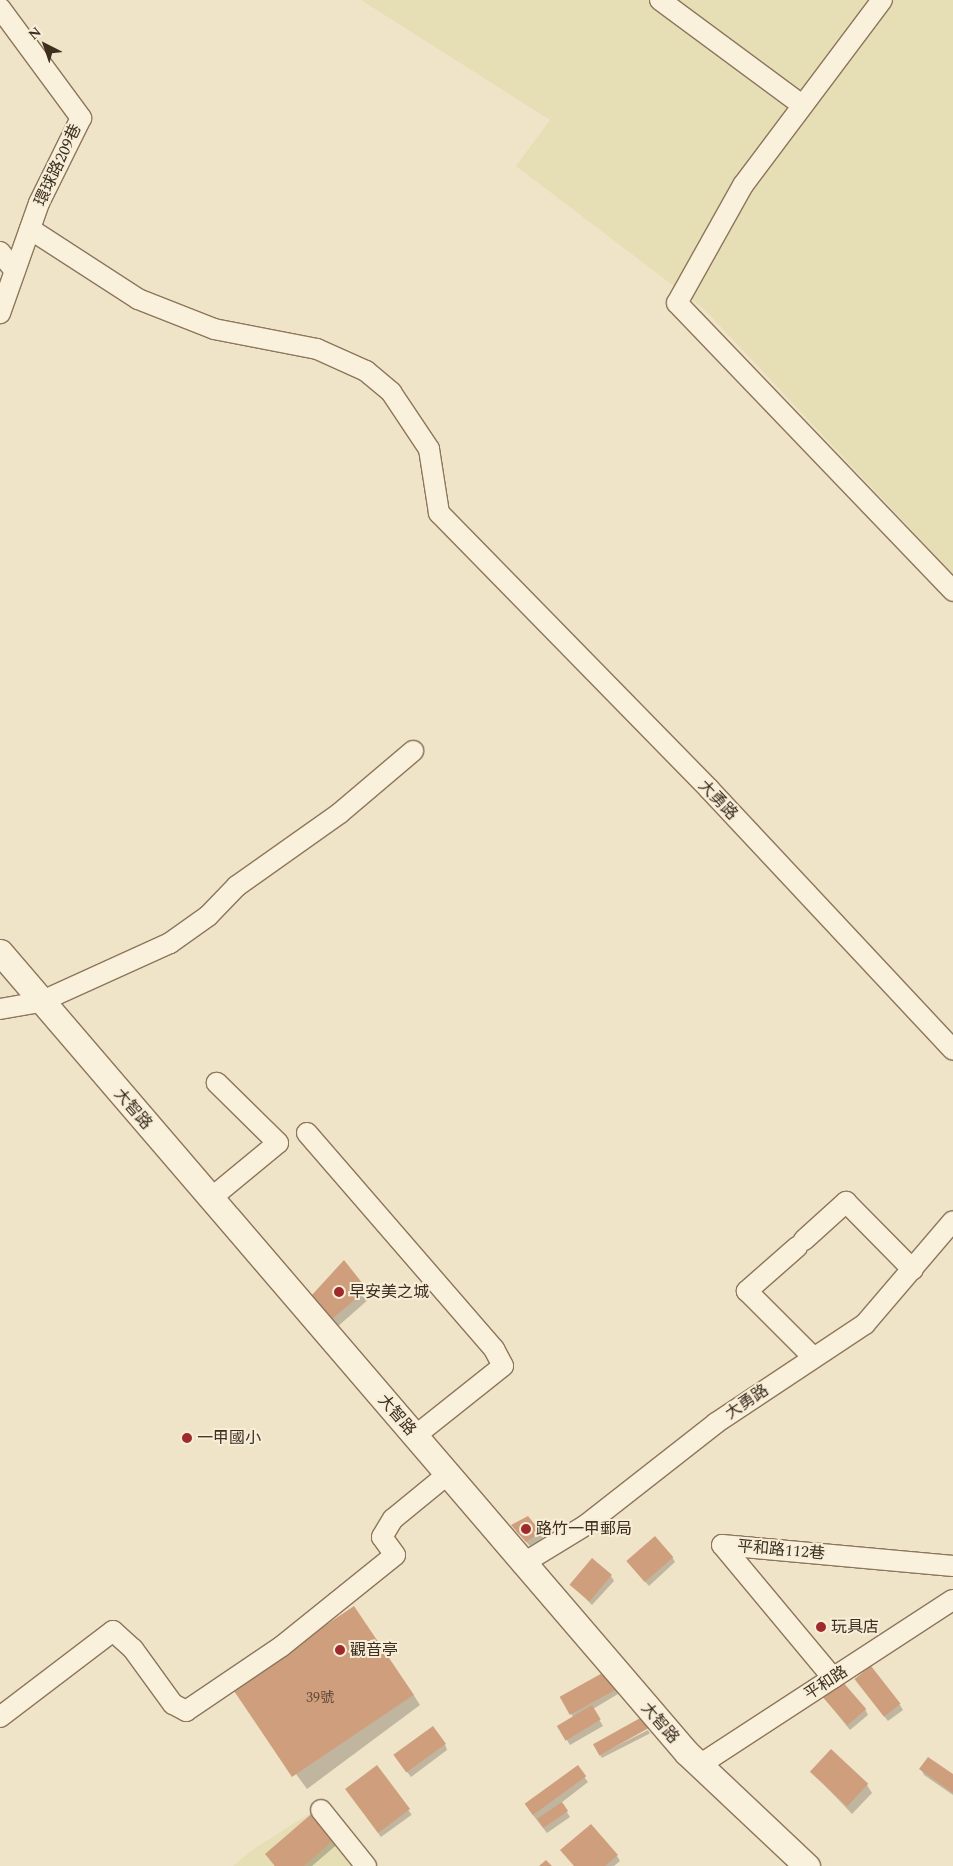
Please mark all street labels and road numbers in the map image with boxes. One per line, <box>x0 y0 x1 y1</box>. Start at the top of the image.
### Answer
street label: 環球路209巷 <box>31 121 85 209</box>
street label: 大勇路 <box>694 776 742 824</box>
street label: 大智路 <box>110 1085 156 1133</box>
street label: 大勇路 <box>722 1381 772 1423</box>
street label: 大智路 <box>374 1391 420 1439</box>
street label: 平和路112巷 <box>736 1537 826 1563</box>
street label: 平和路 <box>801 1662 851 1704</box>
street label: 大智路 <box>637 1699 683 1747</box>

